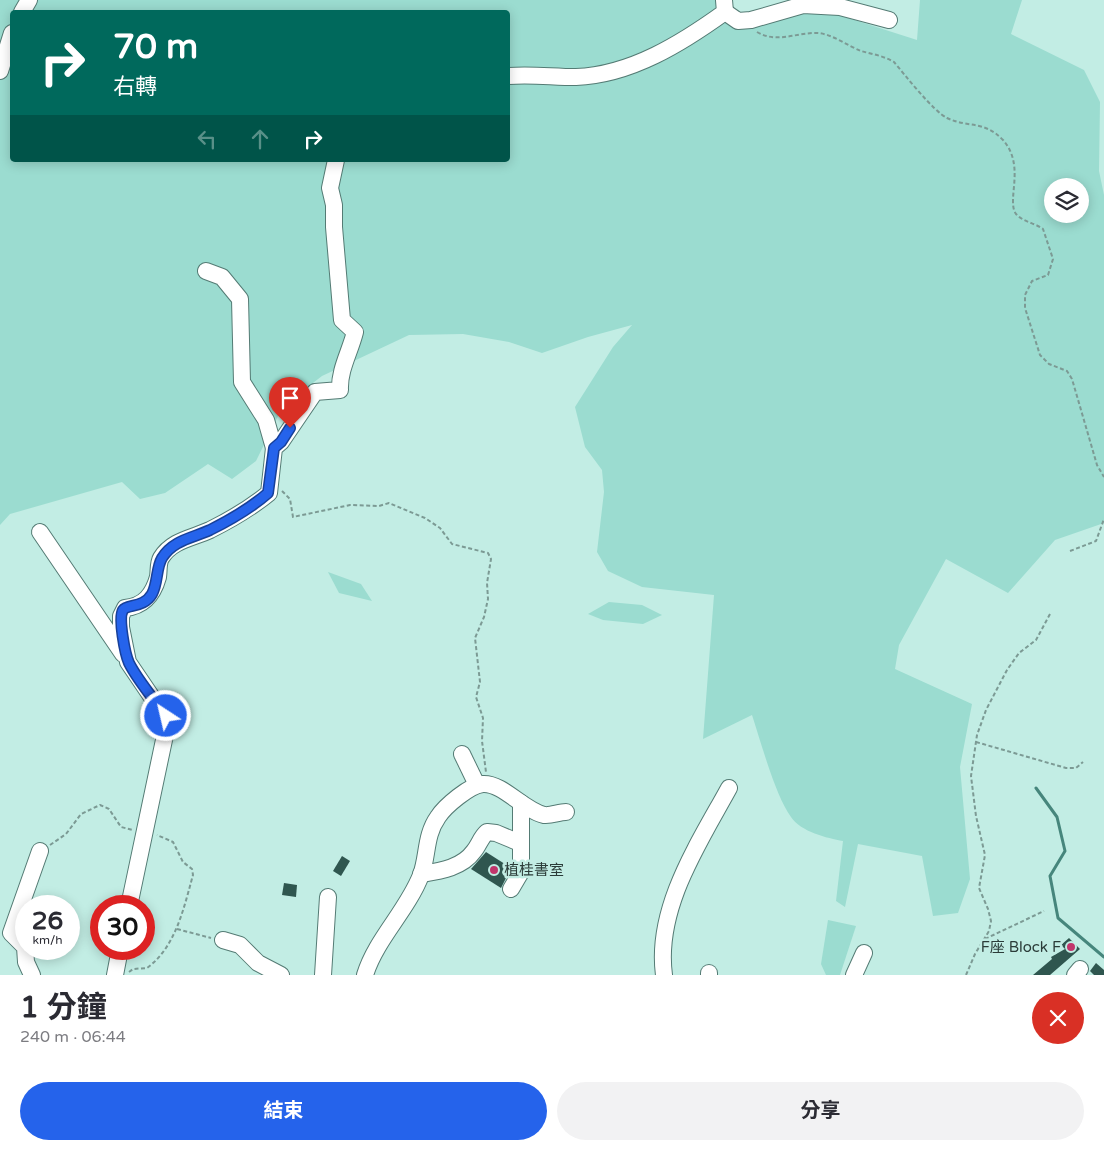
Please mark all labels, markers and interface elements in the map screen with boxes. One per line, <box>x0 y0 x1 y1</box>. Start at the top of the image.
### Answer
text: 70 m <box>113 26 198 68</box>
icon: right <box>30 30 95 95</box>
text: 右轉 <box>113 74 157 100</box>
icon: left <box>193 125 221 153</box>
icon: ahead <box>246 125 274 153</box>
icon: right <box>299 125 327 153</box>
map controls <box>1044 178 1089 223</box>
button: layers <box>1044 178 1089 223</box>
pin <box>269 377 311 428</box>
icon: arrive <box>276 384 304 412</box>
position arrow <box>139 689 191 741</box>
place label: 植桂書室 <box>504 861 564 879</box>
marker: 植桂書室 <box>488 864 500 876</box>
speed limit sign: 30 <box>90 895 155 960</box>
text: 26 <box>32 906 63 936</box>
text: km/h <box>32 933 63 947</box>
place label: F座 Block F <box>981 938 1061 956</box>
marker: F座 Block F <box>1065 941 1077 953</box>
text: 1 分鐘 <box>20 989 107 1026</box>
button: close <box>1032 992 1084 1044</box>
text: 240 m · 06:44 <box>20 1027 126 1047</box>
button: 結束 <box>20 1082 547 1140</box>
button: 分享 <box>557 1082 1084 1140</box>

